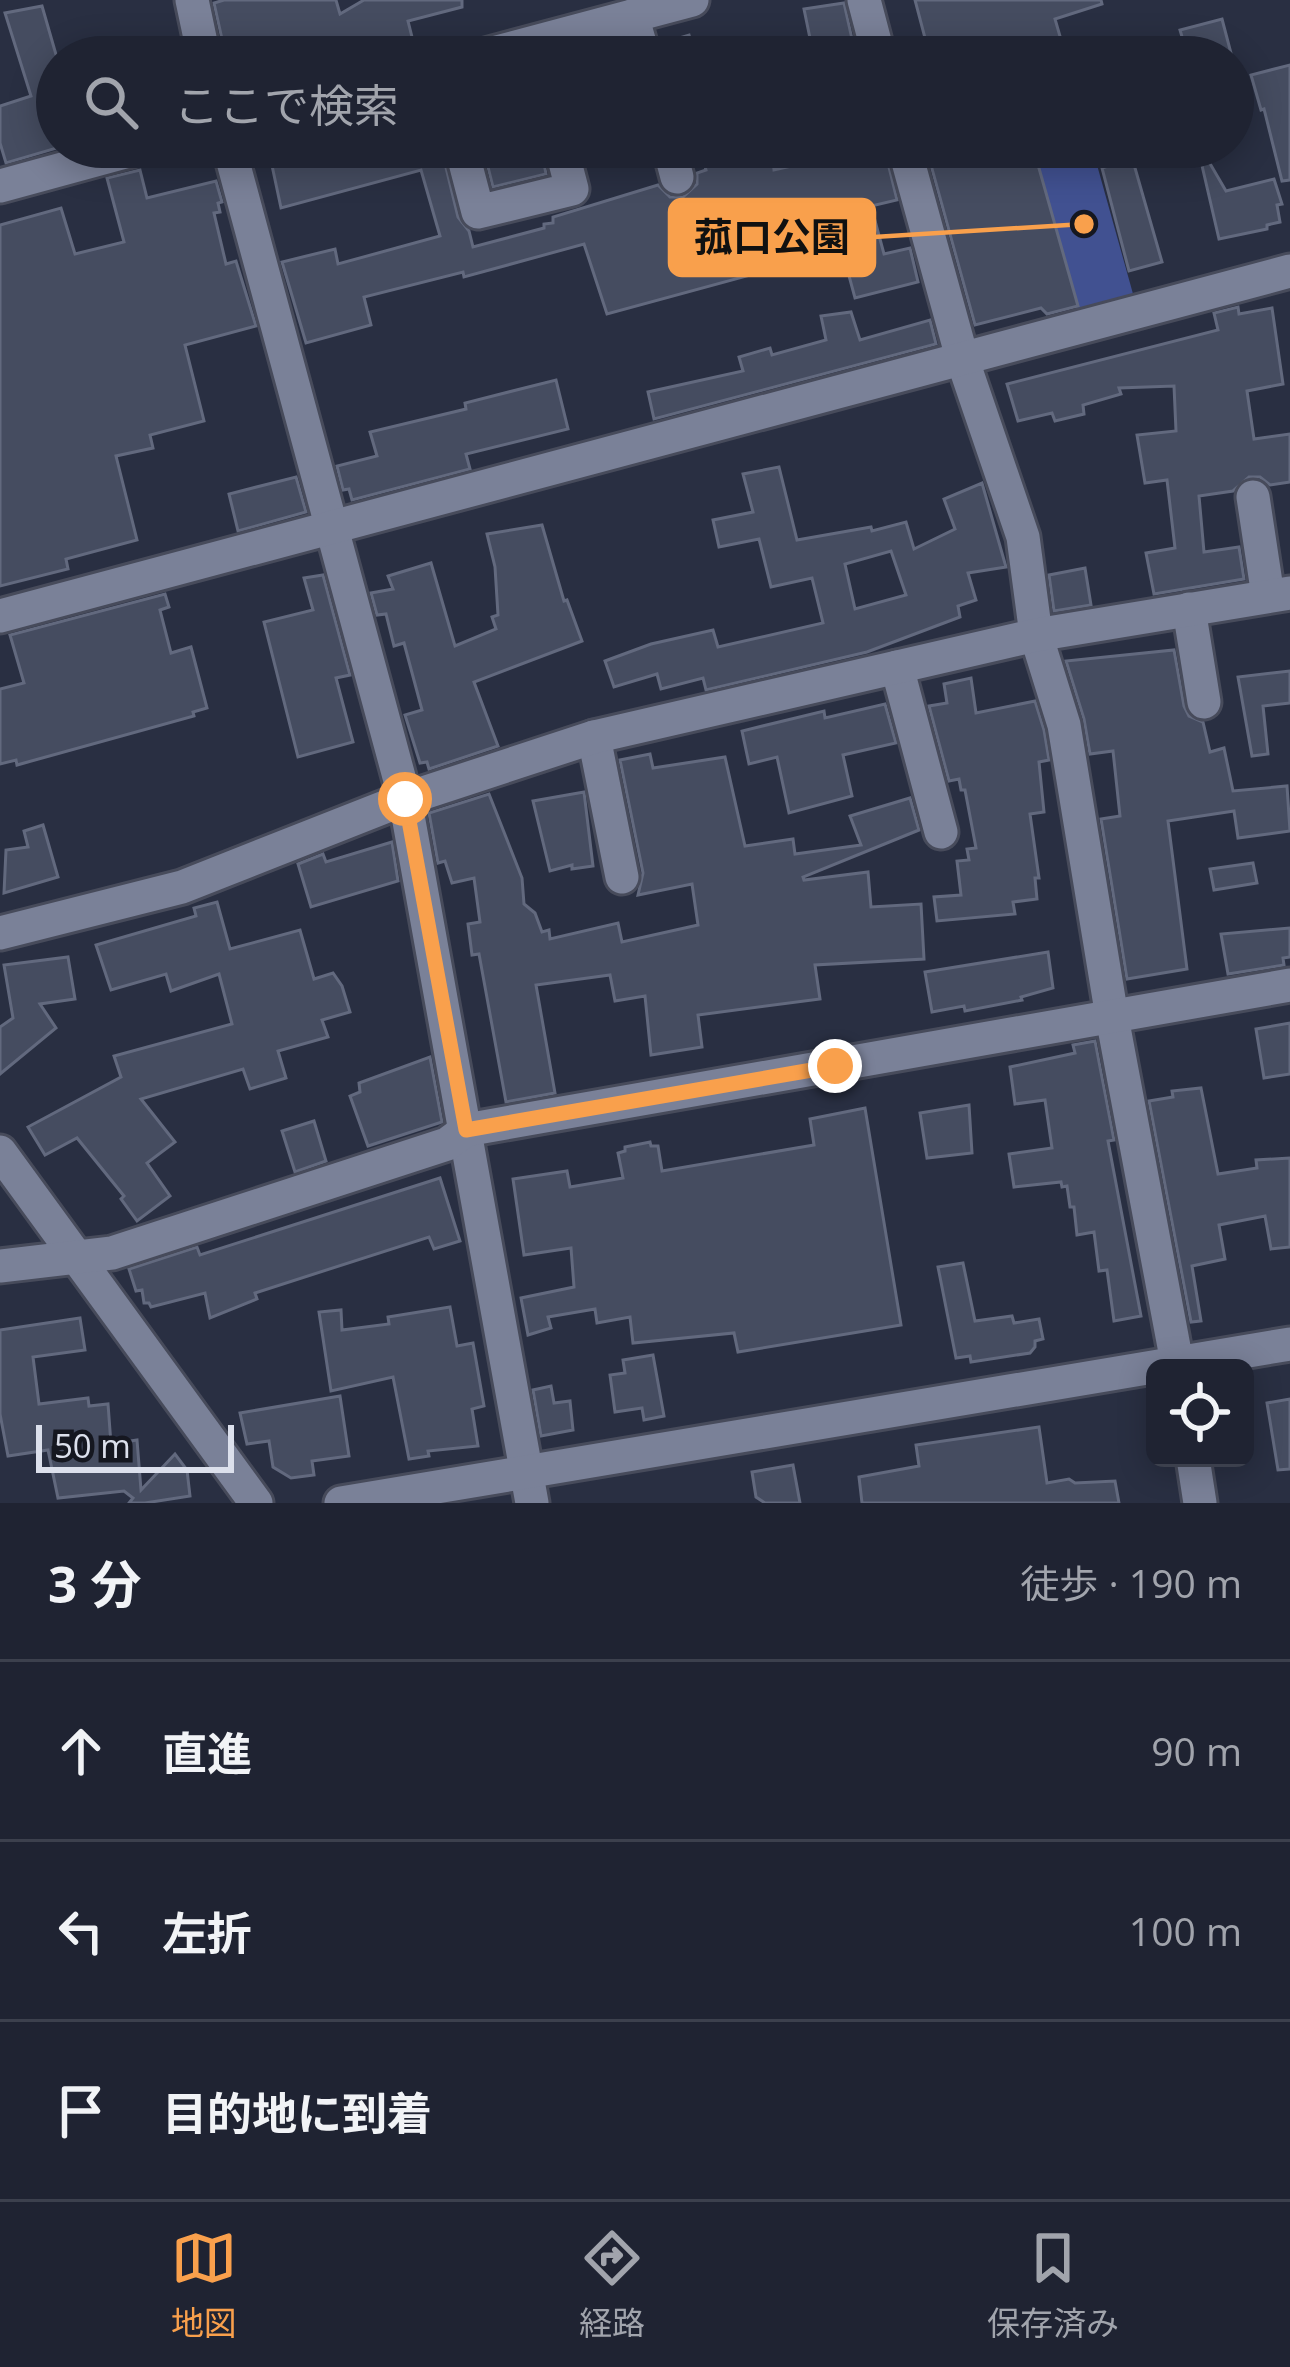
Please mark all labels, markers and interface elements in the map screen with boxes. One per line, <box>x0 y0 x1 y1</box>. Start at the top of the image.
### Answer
search box <box>36 36 1254 168</box>
icon: search <box>78 69 144 135</box>
text: ここで検索 <box>174 74 399 135</box>
callout: 菰口公園 <box>670 200 874 275</box>
text: 菰口公園 <box>694 209 850 262</box>
route start <box>378 772 432 826</box>
route end <box>808 1039 862 1093</box>
map controls <box>1146 1359 1254 1467</box>
button: locate <box>1146 1359 1254 1467</box>
scale bar <box>36 1419 234 1472</box>
text: 50 m <box>54 1423 131 1468</box>
text: 3 分 <box>48 1548 141 1618</box>
text: 徒歩 · 190 m <box>1020 1556 1242 1609</box>
icon: ahead <box>48 1718 114 1784</box>
text: 直進 <box>162 1722 252 1783</box>
text: 90 m <box>1151 1724 1242 1777</box>
icon: left <box>48 1898 114 1964</box>
text: 左折 <box>162 1902 252 1963</box>
text: 100 m <box>1129 1904 1242 1957</box>
icon: arrive <box>48 2078 114 2144</box>
text: 目的地に到着 <box>162 2082 432 2143</box>
tab: 地図 <box>171 2225 237 2345</box>
tab: 経路 <box>579 2225 645 2345</box>
tab: 保存済み <box>987 2225 1119 2345</box>

